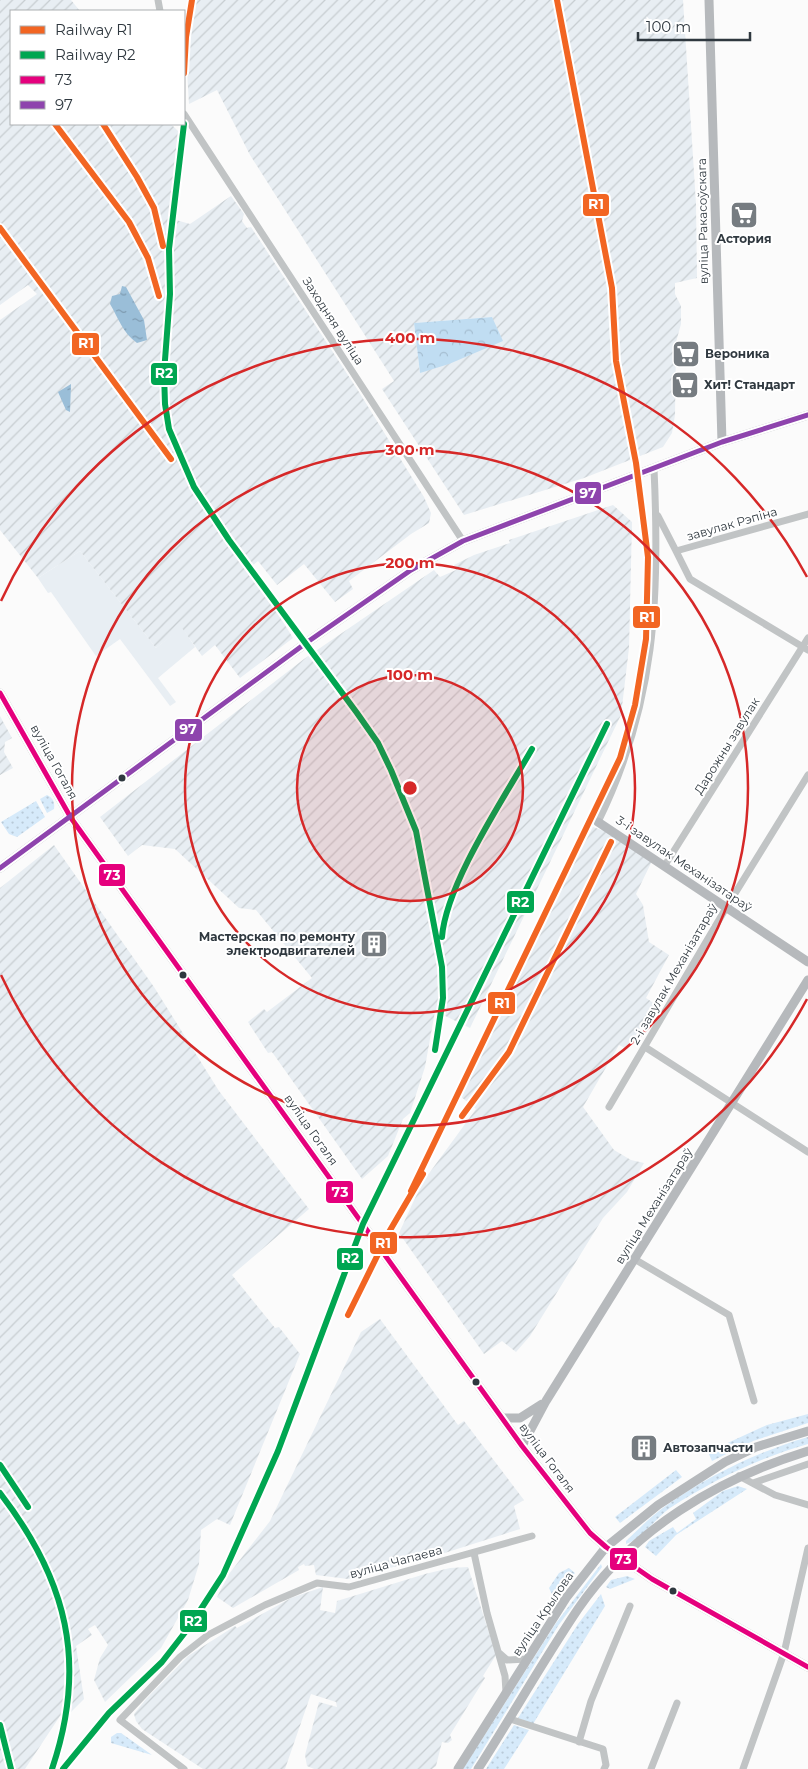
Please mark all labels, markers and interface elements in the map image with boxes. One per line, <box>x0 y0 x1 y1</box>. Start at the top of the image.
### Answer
legend <box>10 10 185 125</box>
scale bar <box>638 10 750 42</box>
text: 100 m <box>646 17 691 36</box>
text: Railway R1 <box>55 20 132 39</box>
text: Railway R2 <box>55 45 136 64</box>
text: 73 <box>55 70 72 89</box>
text: 97 <box>55 95 73 114</box>
street label: вуліца Ракасоўскага <box>694 158 711 284</box>
line badge: R1 <box>582 193 610 217</box>
text: R1 <box>588 195 604 213</box>
supermarket icon: Астория <box>729 200 759 230</box>
place label: Астория <box>716 231 772 246</box>
street label: Заходняя вуліца <box>299 274 367 367</box>
text: 400 m <box>385 328 435 347</box>
line badge: R1 <box>71 332 100 356</box>
text: R1 <box>78 334 94 352</box>
supermarket icon: Вероника <box>671 339 701 369</box>
place label: Вероника <box>705 346 770 361</box>
line badge: R2 <box>150 362 178 386</box>
text: R2 <box>155 364 173 382</box>
supermarket icon: Хит! Стандарт <box>670 370 700 400</box>
place label: Хит! Стандарт <box>704 377 796 392</box>
text: 300 m <box>384 440 435 459</box>
line badge: 97 <box>574 481 602 505</box>
text: 97 <box>579 484 597 502</box>
street label: завулак Рэпіна <box>685 503 779 544</box>
text: 200 m <box>385 553 435 572</box>
line badge: R1 <box>632 605 661 629</box>
text: R1 <box>639 608 655 626</box>
text: 100 m <box>387 665 433 684</box>
street label: Дарожны завулак <box>691 694 762 797</box>
line badge: 97 <box>174 718 203 742</box>
text: 97 <box>179 720 197 738</box>
street label: вуліца Гогаля <box>28 722 81 802</box>
unlabelled marker <box>117 773 127 783</box>
centre of rings <box>401 779 419 797</box>
street label: 3-і завулак Механізатараў <box>613 812 755 915</box>
line badge: 73 <box>98 863 126 887</box>
text: 73 <box>104 866 120 884</box>
line badge: R2 <box>506 890 535 914</box>
text: R2 <box>511 893 529 911</box>
street label: 2-і завулак Механізатараў <box>627 900 720 1047</box>
place label: Мастерская по ремонту электродвигателей <box>199 929 356 958</box>
building icon: Мастерская по ремонту электродвигателей <box>359 929 389 959</box>
unlabelled marker <box>178 970 188 980</box>
line badge: R1 <box>487 991 516 1015</box>
text: R1 <box>494 994 510 1012</box>
street label: вуліца Гогаля <box>281 1091 342 1168</box>
street label: вуліца Механізатараў <box>612 1145 696 1267</box>
line badge: 73 <box>325 1180 354 1204</box>
text: 73 <box>332 1183 348 1201</box>
line badge: R1 <box>369 1231 398 1255</box>
text: R1 <box>375 1234 391 1252</box>
line badge: R2 <box>336 1247 364 1271</box>
text: R2 <box>341 1249 359 1267</box>
unlabelled marker <box>471 1377 481 1387</box>
street label: вуліца Гогаля <box>516 1420 579 1496</box>
building icon: Автозапчасти <box>629 1433 659 1463</box>
place label: Автозапчасти <box>663 1440 753 1455</box>
street label: вуліца Чапаева <box>348 1542 444 1581</box>
line badge: 73 <box>609 1547 638 1571</box>
text: 73 <box>615 1550 631 1568</box>
street label: вуліца Крылова <box>509 1569 576 1659</box>
unlabelled marker <box>668 1586 678 1596</box>
line badge: R2 <box>179 1609 208 1633</box>
text: R2 <box>184 1612 202 1630</box>

